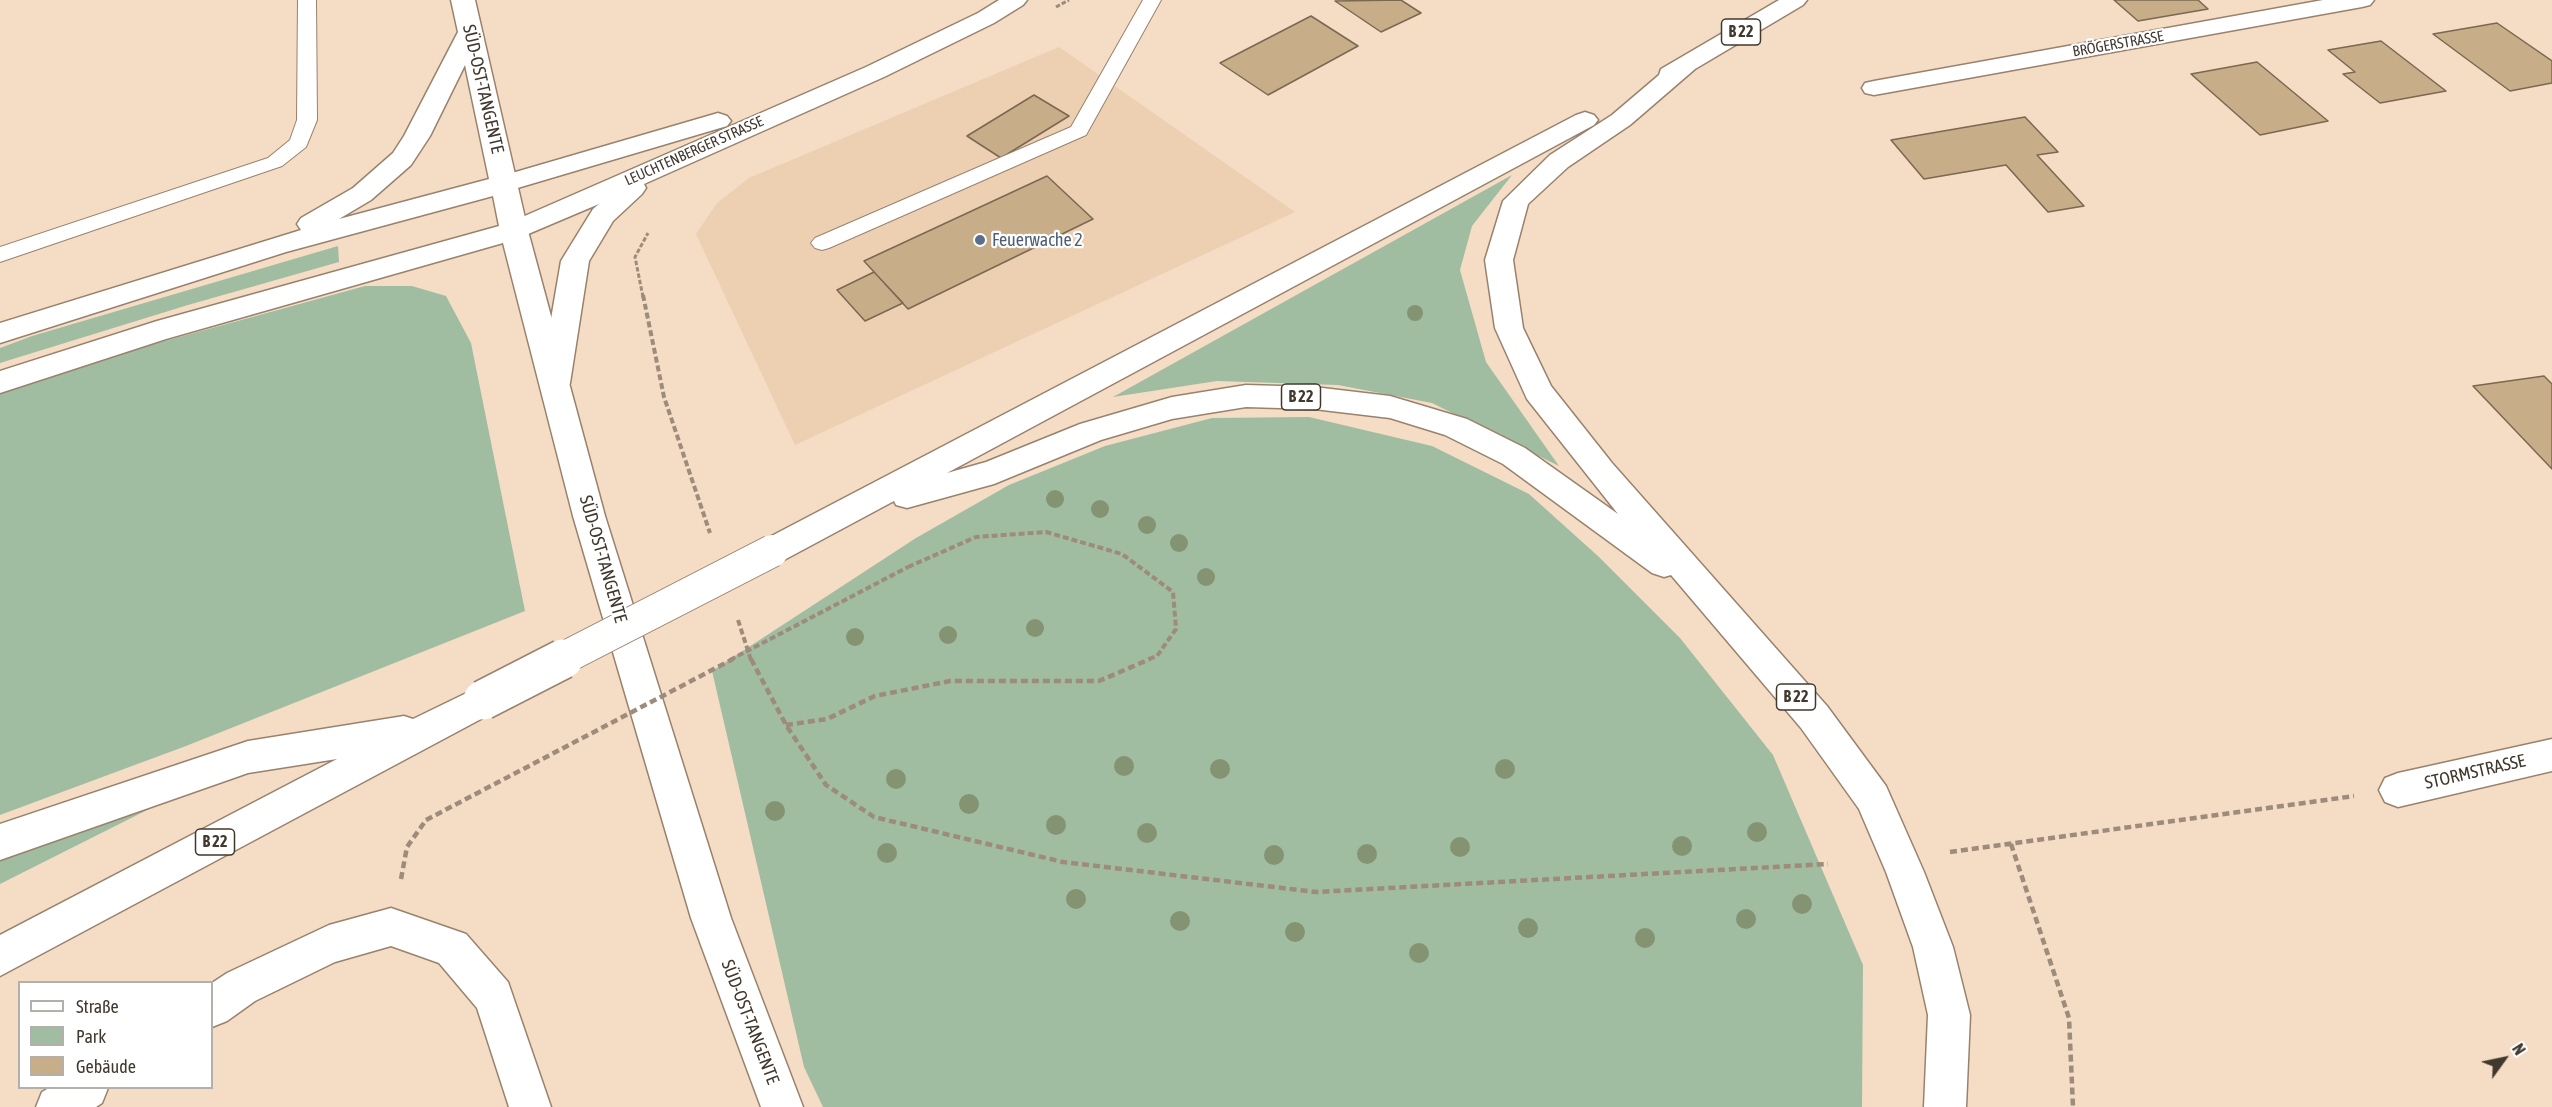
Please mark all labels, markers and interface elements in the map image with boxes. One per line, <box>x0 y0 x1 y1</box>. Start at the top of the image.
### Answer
road number: B 22 <box>1722 19 1760 45</box>
street label: SÜD-OST-TANGENTE <box>458 23 508 155</box>
street label: BRÖGERSTRASSE <box>2071 27 2165 61</box>
street label: LEUCHTENBERGER STRASSE <box>622 112 766 190</box>
place label: Feuerwache 2 <box>992 229 1083 251</box>
marker: Feuerwache 2 <box>973 233 987 247</box>
road number: B 22 <box>1282 384 1320 410</box>
street label: SÜD-OST-TANGENTE <box>575 493 631 625</box>
road number: B 22 <box>1776 684 1816 710</box>
street label: STORMSTRASSE <box>2423 750 2527 794</box>
road number: B 22 <box>196 829 234 855</box>
street label: SÜD-OST-TANGENTE <box>716 957 784 1087</box>
legend <box>18 981 213 1089</box>
text: Straße <box>76 996 119 1017</box>
text: Park <box>76 1026 106 1047</box>
north arrow <box>2474 1029 2534 1089</box>
text: N <box>2509 1040 2529 1058</box>
text: Gebäude <box>76 1056 136 1077</box>

